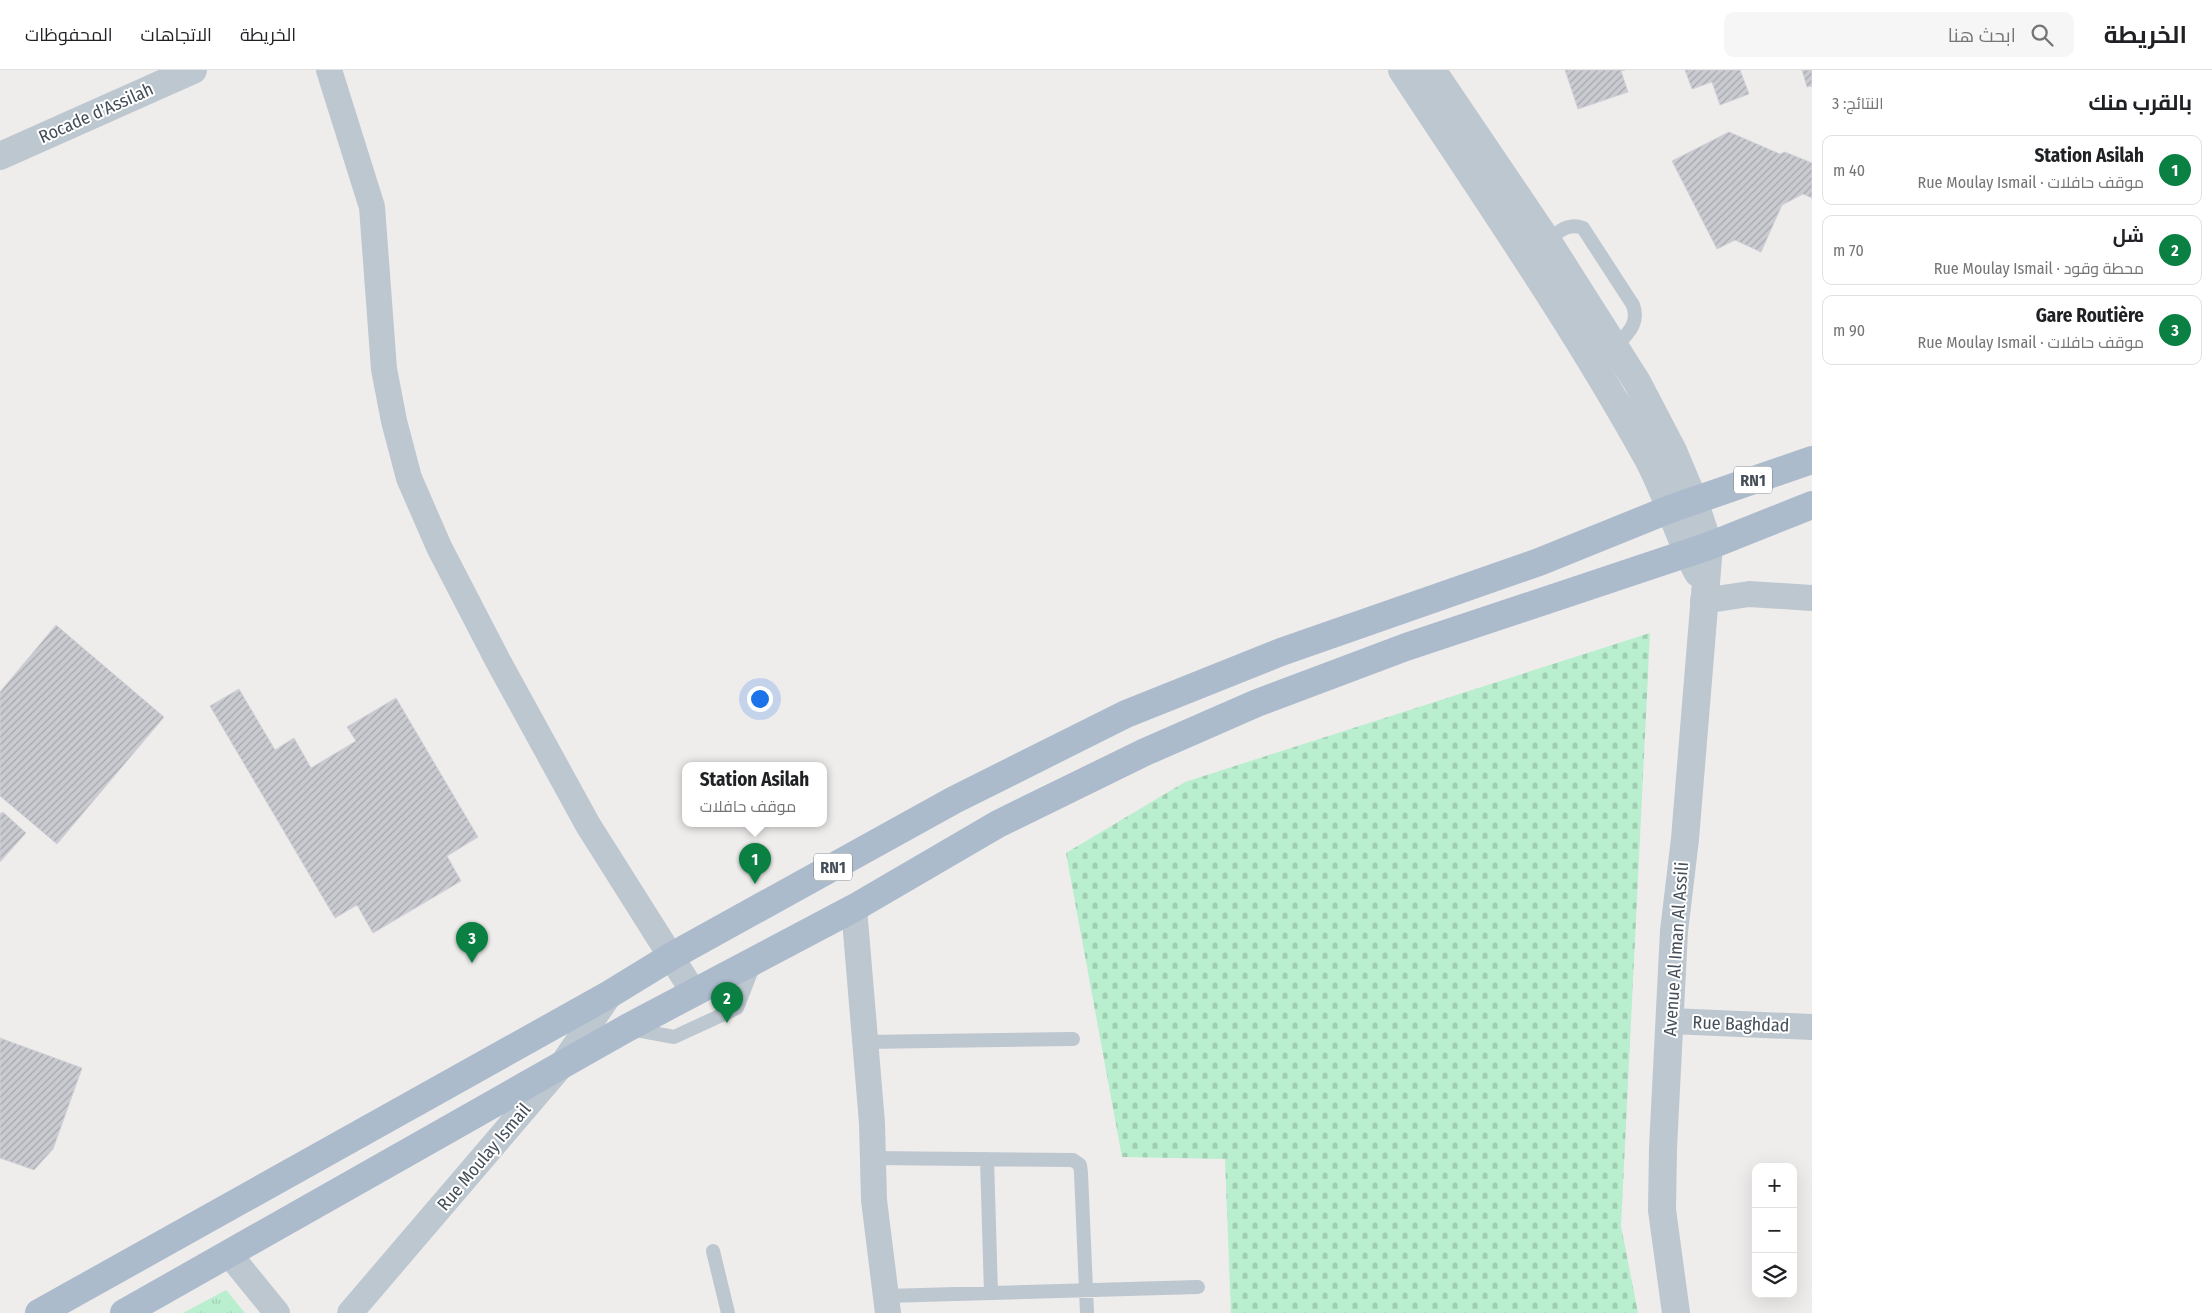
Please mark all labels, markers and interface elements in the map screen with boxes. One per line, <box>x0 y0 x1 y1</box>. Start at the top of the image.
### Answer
search box <box>1724 12 2074 57</box>
icon: search <box>2028 21 2056 49</box>
text: الخريطة <box>2104 21 2187 49</box>
text: المحفوظات <box>25 24 113 46</box>
text: الاتجاهات <box>141 24 212 46</box>
text: الخريطة <box>240 24 296 46</box>
text: ابحث هنا <box>1948 24 2016 47</box>
street label: Rocade d'Assilah <box>35 78 157 148</box>
text: بالقرب منك <box>2089 90 2192 116</box>
text: النتائج: 3 <box>1832 94 1884 113</box>
text: Station Asilah <box>2034 144 2144 167</box>
text: 40 m <box>1833 161 1865 180</box>
text: 1 <box>2172 161 2178 180</box>
text: موقف حافلات · Rue Moulay Ismail <box>1918 173 2144 192</box>
text: شل <box>2113 224 2144 247</box>
text: 70 m <box>1833 241 1864 260</box>
text: 2 <box>2171 241 2179 260</box>
text: محطة وقود · Rue Moulay Ismail <box>1934 259 2144 278</box>
text: Gare Routière <box>2036 304 2144 327</box>
text: 90 m <box>1833 321 1865 340</box>
text: 3 <box>2171 321 2179 340</box>
text: موقف حافلات · Rue Moulay Ismail <box>1918 333 2144 352</box>
road number: RN1 <box>1734 466 1772 494</box>
your location <box>747 686 773 712</box>
popup <box>682 762 827 827</box>
text: Station Asilah <box>700 768 809 791</box>
text: موقف حافلات <box>700 797 796 816</box>
pin: 1 <box>739 843 771 884</box>
road number: RN1 <box>814 854 852 880</box>
street label: Avenue Al Iman Al Assili <box>1659 861 1693 1037</box>
pin: 3 <box>456 922 488 963</box>
pin: 2 <box>711 982 743 1023</box>
street label: Rue Baghdad <box>1692 1011 1790 1037</box>
street label: Rue Moulay Ismail <box>433 1098 536 1215</box>
map controls <box>1752 1163 1797 1298</box>
button: + <box>1752 1163 1797 1208</box>
button: − <box>1752 1208 1797 1253</box>
button: layers <box>1752 1253 1797 1298</box>

